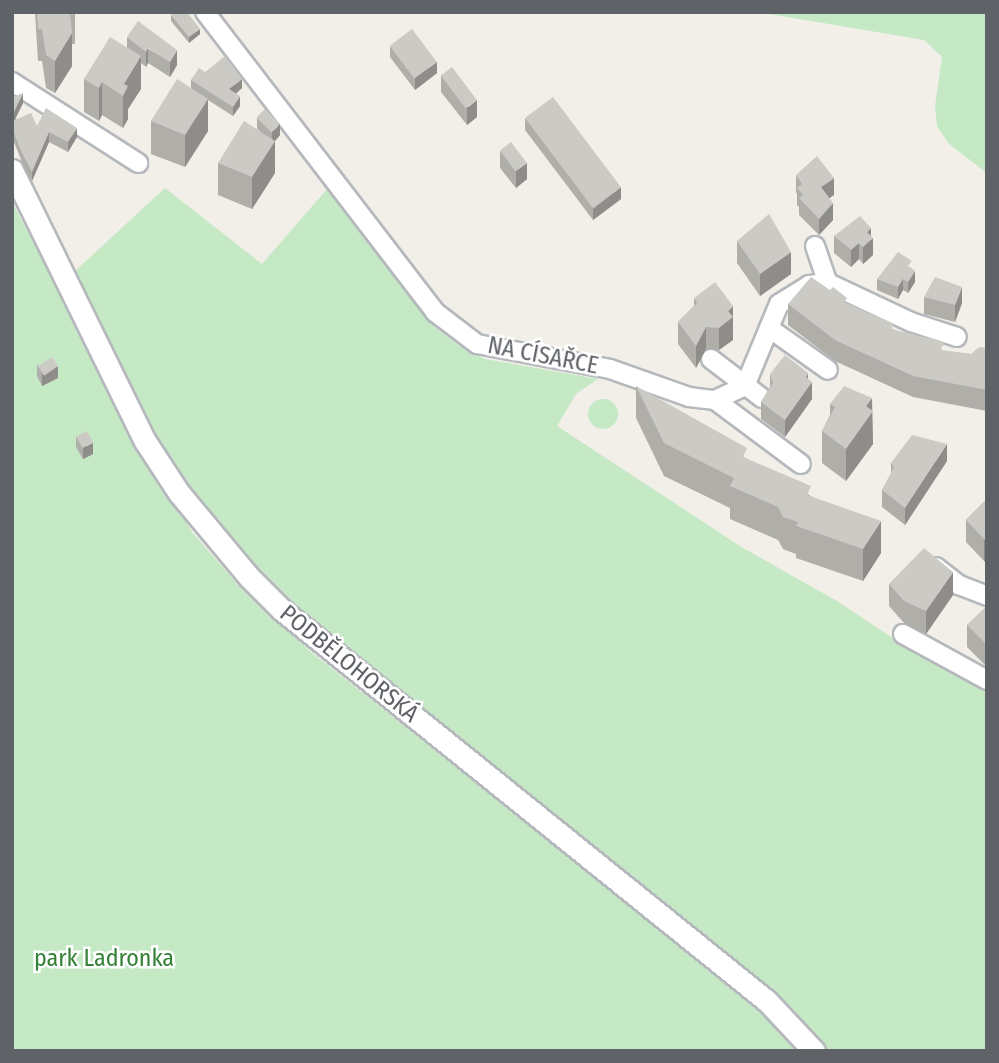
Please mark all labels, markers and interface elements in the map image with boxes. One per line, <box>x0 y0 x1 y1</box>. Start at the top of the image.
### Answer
street label: NA CÍSAŘCE <box>485 331 601 381</box>
street label: PODBĚLOHORSKÁ <box>274 599 424 729</box>
park label: park Ladronka <box>34 945 174 973</box>

